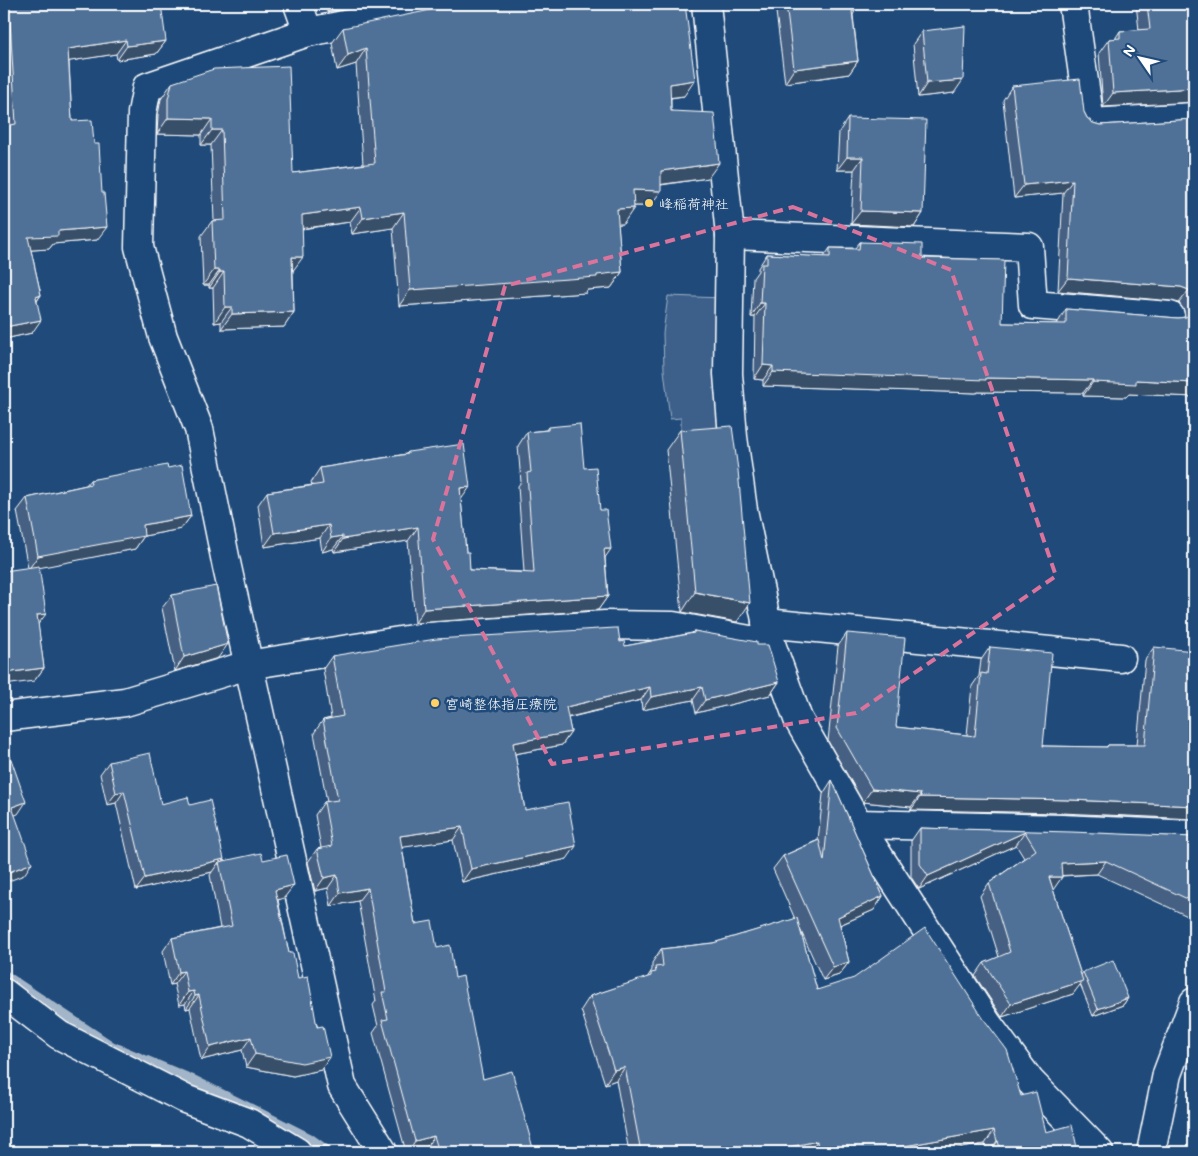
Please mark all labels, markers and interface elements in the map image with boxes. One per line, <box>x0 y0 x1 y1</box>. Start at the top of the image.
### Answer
north arrow <box>1116 32 1166 82</box>
text: N <box>1118 41 1140 60</box>
place label: 峰稲荷神社 <box>659 194 729 213</box>
marker: 峰稲荷神社 <box>643 197 655 209</box>
place label: 宮崎整体指圧療院 <box>445 694 557 713</box>
marker: 宮崎整体指圧療院 <box>429 697 441 709</box>

